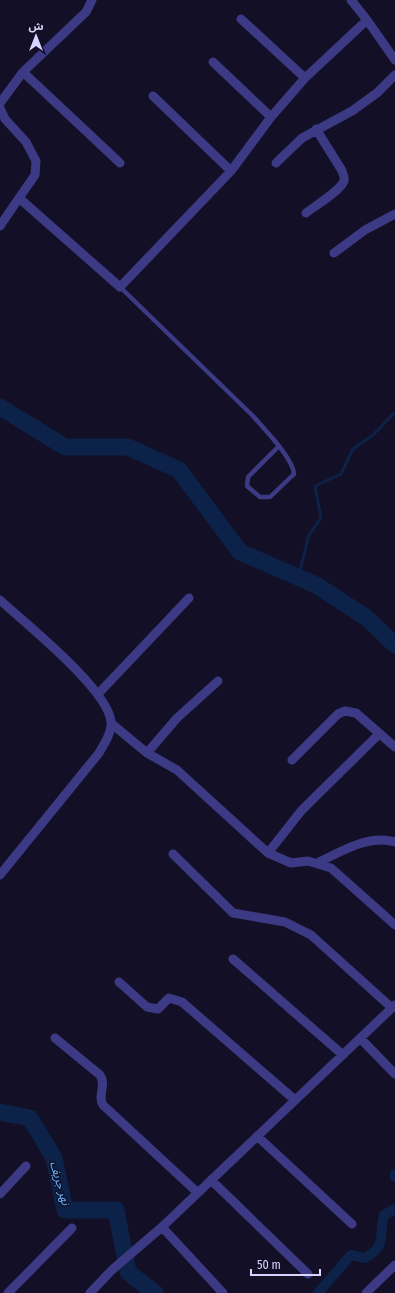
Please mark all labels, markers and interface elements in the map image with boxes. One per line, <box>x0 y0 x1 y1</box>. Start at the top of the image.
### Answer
north arrow <box>16 16 56 56</box>
text: ش <box>28 20 44 33</box>
water label: نهر جريف <box>47 1159 73 1208</box>
scale bar <box>251 1251 320 1277</box>
text: 50 m <box>257 1258 281 1272</box>

